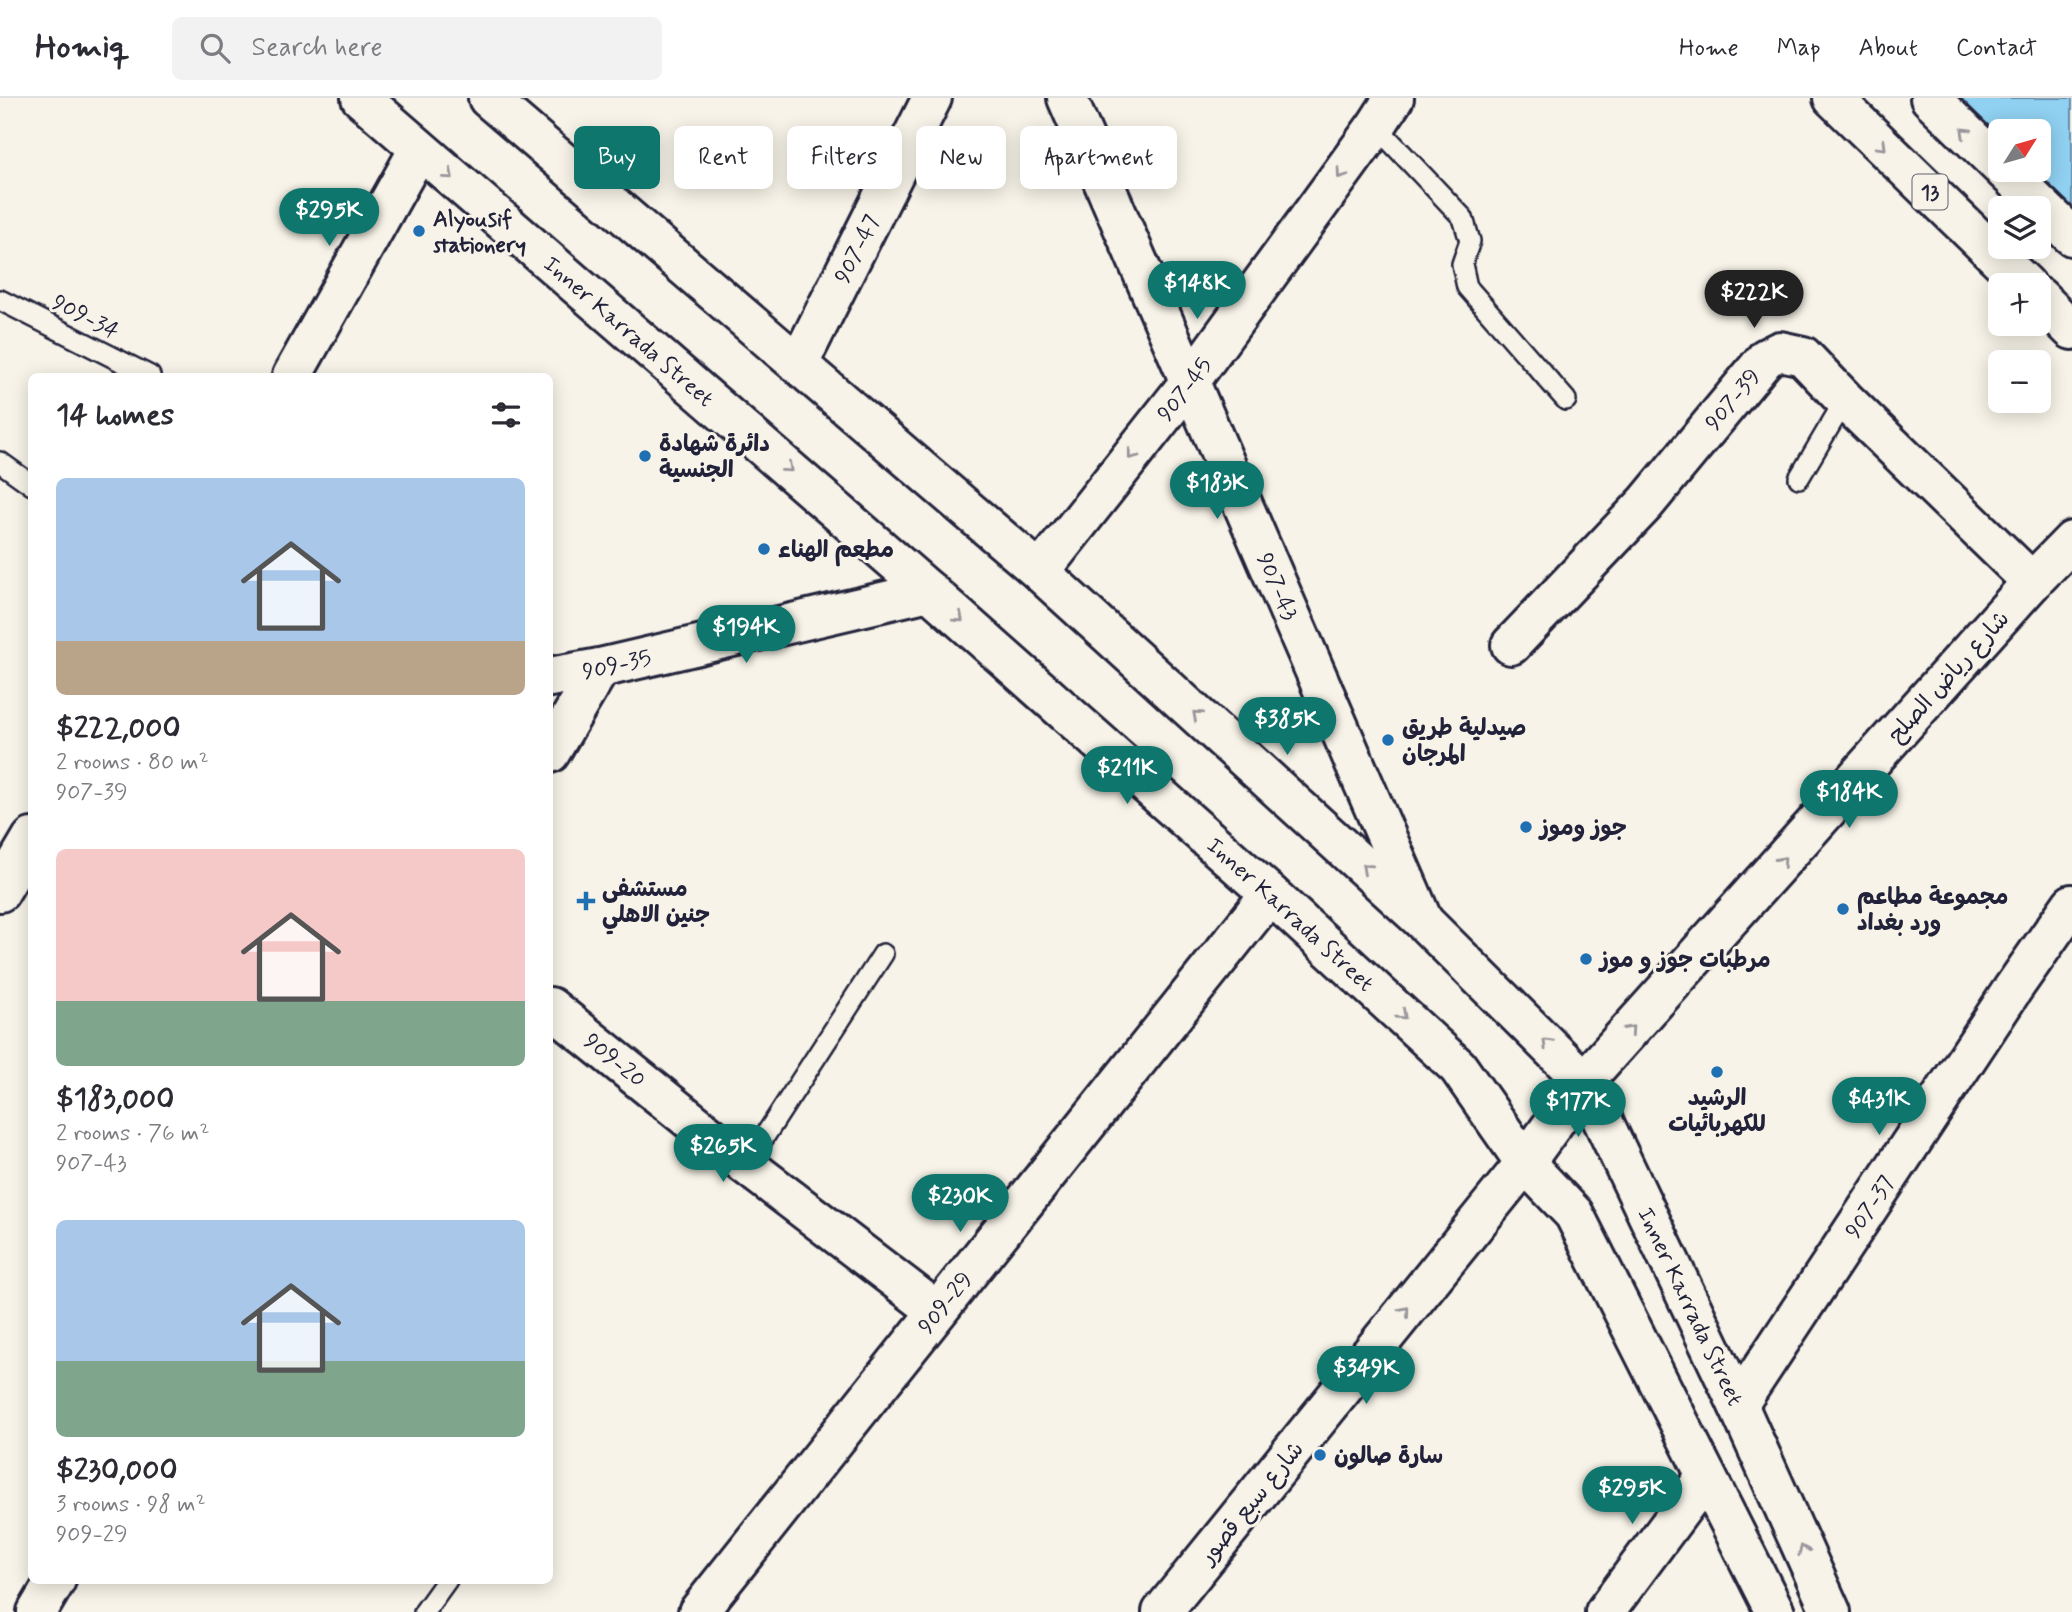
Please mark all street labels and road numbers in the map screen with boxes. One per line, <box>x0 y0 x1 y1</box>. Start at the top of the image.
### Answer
road number: 13 <box>1912 174 1948 210</box>
street label: 907-47 <box>829 210 888 289</box>
street label: Inner Karrada Street <box>536 250 719 414</box>
street label: 909-34 <box>47 288 124 347</box>
street label: 907-45 <box>1151 352 1220 428</box>
street label: 907-39 <box>1699 363 1768 437</box>
street label: 907-43 <box>1249 549 1304 626</box>
street label: شارع رياض الصلح <box>1882 605 2017 750</box>
street label: 909-35 <box>580 643 654 688</box>
street label: Inner Karrada Street <box>1199 832 1379 999</box>
street label: 909-20 <box>577 1027 651 1095</box>
street label: 907-37 <box>1839 1170 1902 1245</box>
street label: Inner Karrada Street <box>1629 1203 1749 1411</box>
street label: 909-29 <box>912 1266 980 1341</box>
street label: شارع سبع قصور <box>1193 1436 1311 1572</box>

